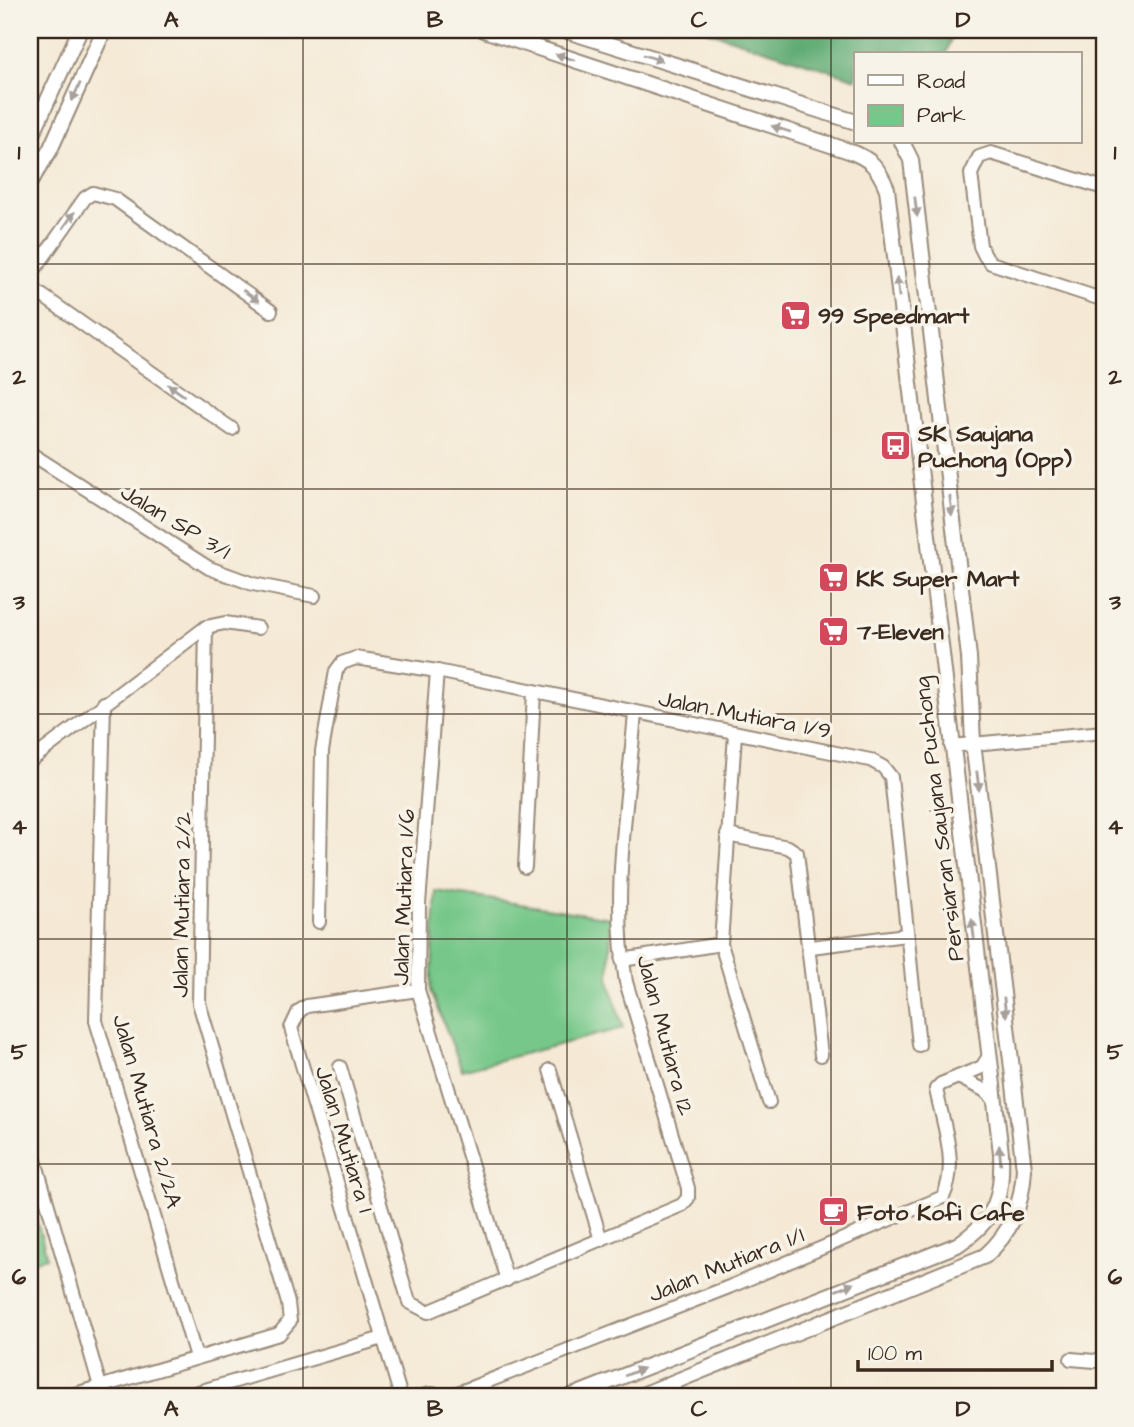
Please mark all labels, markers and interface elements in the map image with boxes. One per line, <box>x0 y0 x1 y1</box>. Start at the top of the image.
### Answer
text: A <box>164 4 179 36</box>
text: B <box>427 4 444 36</box>
text: C <box>691 4 708 36</box>
text: D <box>956 4 971 36</box>
one-way arrow <box>555 51 576 62</box>
legend <box>854 52 1082 144</box>
one-way arrow <box>642 53 663 63</box>
text: Road <box>917 67 965 96</box>
one-way arrow <box>71 82 82 102</box>
text: Park <box>917 101 966 130</box>
one-way arrow <box>771 123 792 133</box>
text: 1 <box>18 136 21 168</box>
text: 1 <box>1114 136 1117 168</box>
one-way arrow <box>911 197 922 219</box>
one-way arrow <box>62 211 76 229</box>
one-way arrow <box>892 276 903 298</box>
one-way arrow <box>242 289 261 303</box>
supermarket icon: 99 Speedmart <box>778 298 812 332</box>
place label: 99 Speedmart <box>818 300 970 332</box>
text: 2 <box>11 361 26 393</box>
text: 2 <box>1107 361 1122 393</box>
one-way arrow <box>167 383 185 397</box>
place label: SK Saujana Puchong (Opp) <box>917 418 1072 477</box>
bus stop icon: SK Saujana Puchong (Opp) <box>878 429 912 463</box>
street label: Jalan SP 3/1 <box>114 476 237 567</box>
one-way arrow <box>946 496 957 518</box>
supermarket icon: KK Super Mart <box>816 561 850 595</box>
place label: KK Super Mart <box>856 563 1020 595</box>
text: 3 <box>12 586 25 618</box>
text: 3 <box>1108 586 1121 618</box>
supermarket icon: 7-Eleven <box>817 614 851 648</box>
place label: 7-Eleven <box>856 616 944 648</box>
street label: Persiaran Saujana Puchong <box>906 674 973 963</box>
street label: Jalan Mutiara 1/9 <box>656 683 834 747</box>
one-way arrow <box>972 771 983 793</box>
street label: Jalan Mutiara 1/6 <box>385 808 423 986</box>
text: 4 <box>11 811 27 843</box>
text: 4 <box>1107 811 1123 843</box>
street label: Jalan Mutiara 2/2 <box>164 812 200 998</box>
one-way arrow <box>967 918 978 940</box>
street label: Jalan Mutiara 12 <box>628 952 702 1119</box>
one-way arrow <box>999 997 1010 1019</box>
street label: Jalan Mutiara 2/2A <box>104 1011 190 1212</box>
text: 5 <box>11 1036 28 1068</box>
text: 5 <box>1107 1036 1124 1068</box>
street label: Jalan Mutiara 1 <box>307 1062 382 1217</box>
one-way arrow <box>994 1144 1005 1166</box>
cafe icon: Foto Kofi Cafe <box>817 1195 851 1229</box>
place label: Foto Kofi Cafe <box>857 1197 1025 1229</box>
street label: Jalan Mutiara 1/1 <box>644 1219 809 1311</box>
text: 6 <box>12 1261 27 1293</box>
text: 6 <box>1108 1261 1123 1293</box>
one-way arrow <box>834 1281 855 1292</box>
scale bar <box>858 1329 1052 1373</box>
text: 100 m <box>868 1339 923 1368</box>
one-way arrow <box>623 1366 644 1377</box>
text: A <box>164 1393 179 1425</box>
text: B <box>427 1393 444 1425</box>
text: C <box>691 1393 708 1425</box>
text: D <box>956 1393 971 1425</box>

